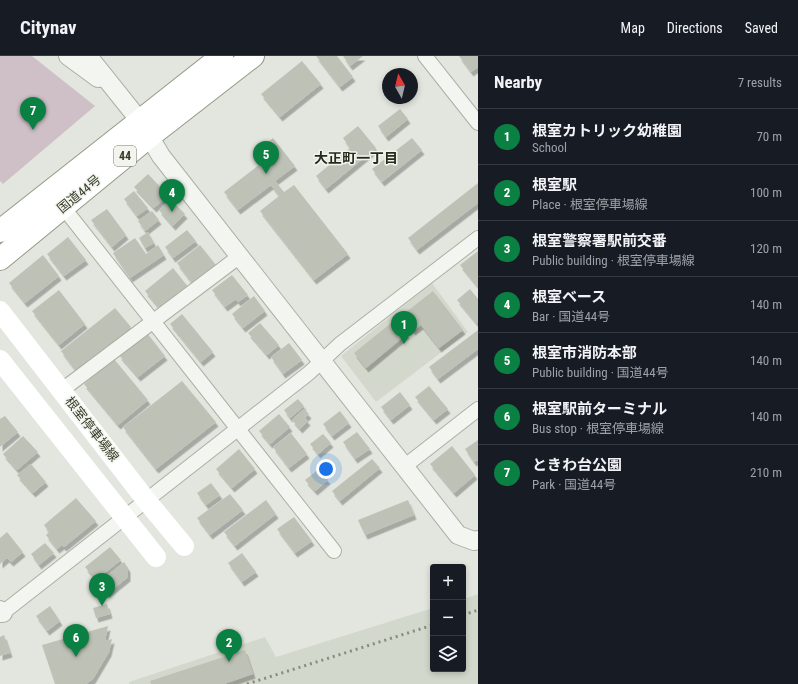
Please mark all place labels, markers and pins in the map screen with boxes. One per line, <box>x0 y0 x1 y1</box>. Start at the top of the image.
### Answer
pin: 7 <box>20 97 46 130</box>
pin: 5 <box>253 141 279 174</box>
pin: 4 <box>159 179 185 212</box>
pin: 1 <box>391 311 417 344</box>
pin: 3 <box>89 573 115 606</box>
pin: 6 <box>63 624 89 657</box>
pin: 2 <box>216 629 242 662</box>

